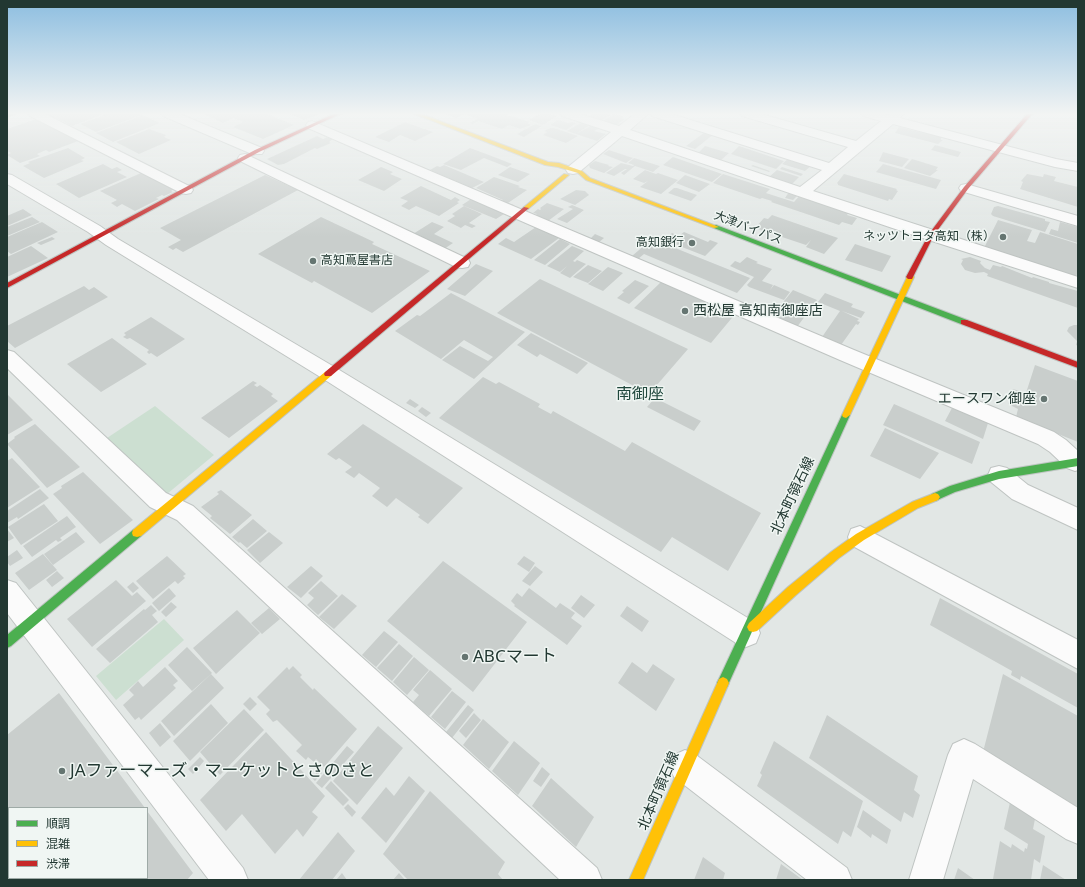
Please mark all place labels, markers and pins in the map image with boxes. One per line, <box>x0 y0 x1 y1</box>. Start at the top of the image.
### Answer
place label: ネッツトヨタ高知（株） <box>863 230 995 244</box>
marker: ネッツトヨタ高知（株） <box>998 232 1008 242</box>
place label: 高知銀行 <box>636 236 684 250</box>
marker: 高知銀行 <box>687 238 697 248</box>
place label: 高知蔦屋書店 <box>321 254 393 268</box>
marker: 高知蔦屋書店 <box>308 256 318 266</box>
place label: 西松屋 高知南御座店 <box>693 303 823 319</box>
marker: 西松屋 高知南御座店 <box>680 306 690 316</box>
place label: エースワン御座 <box>938 391 1036 407</box>
marker: エースワン御座 <box>1039 394 1049 404</box>
place label: ABCマート <box>473 647 557 667</box>
marker: ABCマート <box>460 652 470 662</box>
place label: JAファーマーズ・マーケットとさのさと <box>70 761 375 781</box>
marker: JAファーマーズ・マーケットとさのさと <box>57 766 67 776</box>

